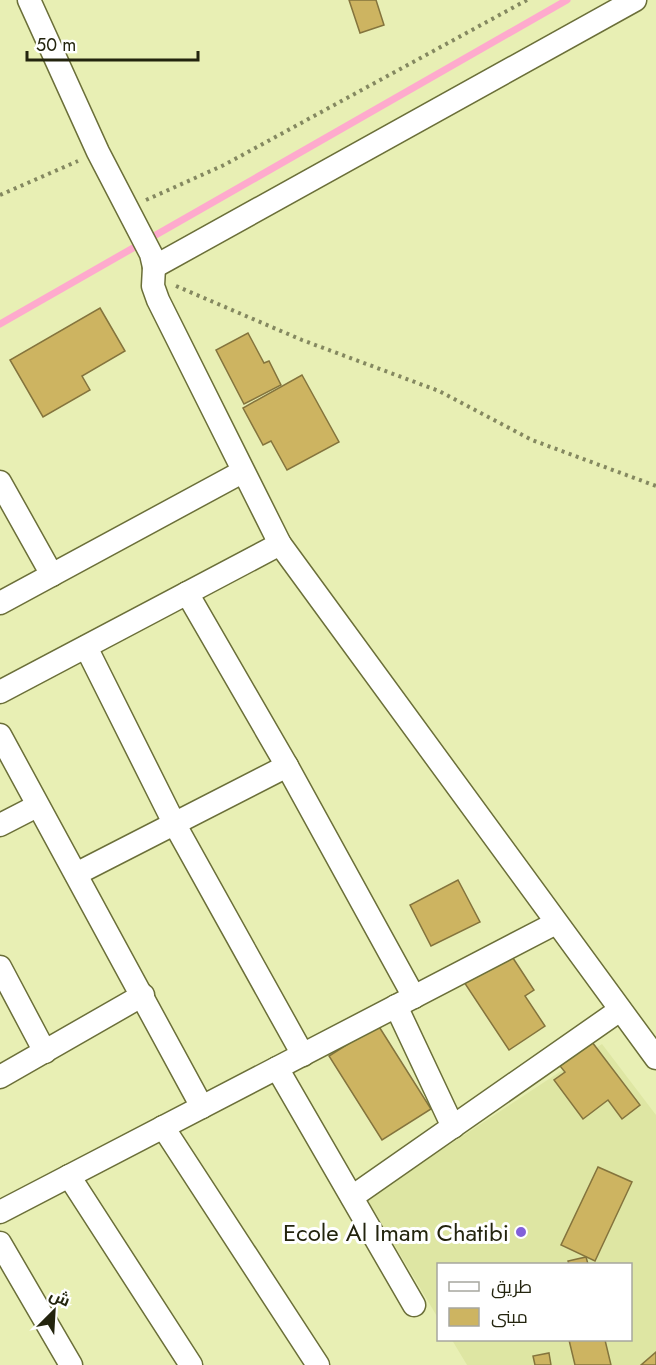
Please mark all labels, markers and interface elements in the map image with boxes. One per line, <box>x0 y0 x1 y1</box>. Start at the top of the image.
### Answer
scale bar <box>27 24 198 62</box>
text: 50 m <box>36 32 76 58</box>
place label: Ecole Al Imam Chatibi <box>283 1215 509 1250</box>
marker: Ecole Al Imam Chatibi <box>514 1225 528 1239</box>
legend <box>437 1263 632 1341</box>
text: طريق <box>491 1274 532 1300</box>
north arrow <box>24 1281 84 1341</box>
text: ش <box>46 1283 74 1312</box>
text: مبنى <box>491 1304 528 1330</box>

